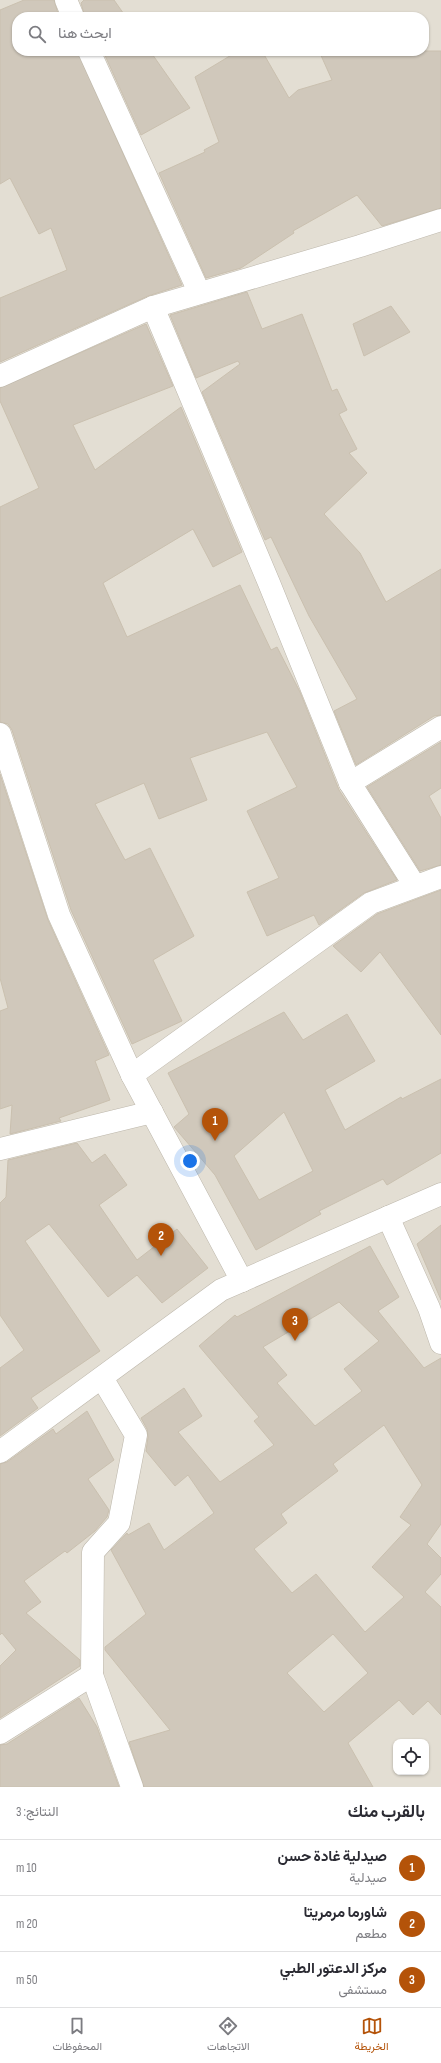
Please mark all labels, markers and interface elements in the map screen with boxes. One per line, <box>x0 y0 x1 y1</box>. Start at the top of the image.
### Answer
search box <box>12 12 429 56</box>
icon: search <box>26 23 48 45</box>
text: ابحث هنا <box>58 24 112 43</box>
pin: 1 <box>202 1108 228 1141</box>
your location <box>180 1151 200 1171</box>
pin: 2 <box>148 1223 174 1256</box>
pin: 3 <box>282 1308 308 1341</box>
map controls <box>393 1739 429 1775</box>
button: locate <box>393 1739 429 1775</box>
text: بالقرب منك <box>348 1802 425 1822</box>
text: النتائج: 3 <box>16 1804 58 1820</box>
text: صيدلية غادة حسن <box>277 1847 387 1866</box>
text: 10 m <box>16 1860 37 1876</box>
text: 1 <box>409 1860 415 1876</box>
text: صيدلية <box>349 1870 387 1886</box>
text: شاورما مرمريتا <box>303 1903 387 1922</box>
text: 20 m <box>16 1916 38 1932</box>
text: 2 <box>409 1916 415 1932</box>
text: مطعم <box>356 1926 387 1942</box>
text: مركز الدعتور الطبي <box>280 1959 387 1978</box>
text: 50 m <box>16 1972 37 1988</box>
text: 3 <box>409 1972 415 1988</box>
text: مستشفى <box>339 1982 387 1998</box>
tab: المحفوظات <box>52 2015 102 2056</box>
tab: الاتجاهات <box>207 2015 250 2056</box>
tab: الخريطة <box>355 2015 389 2056</box>

